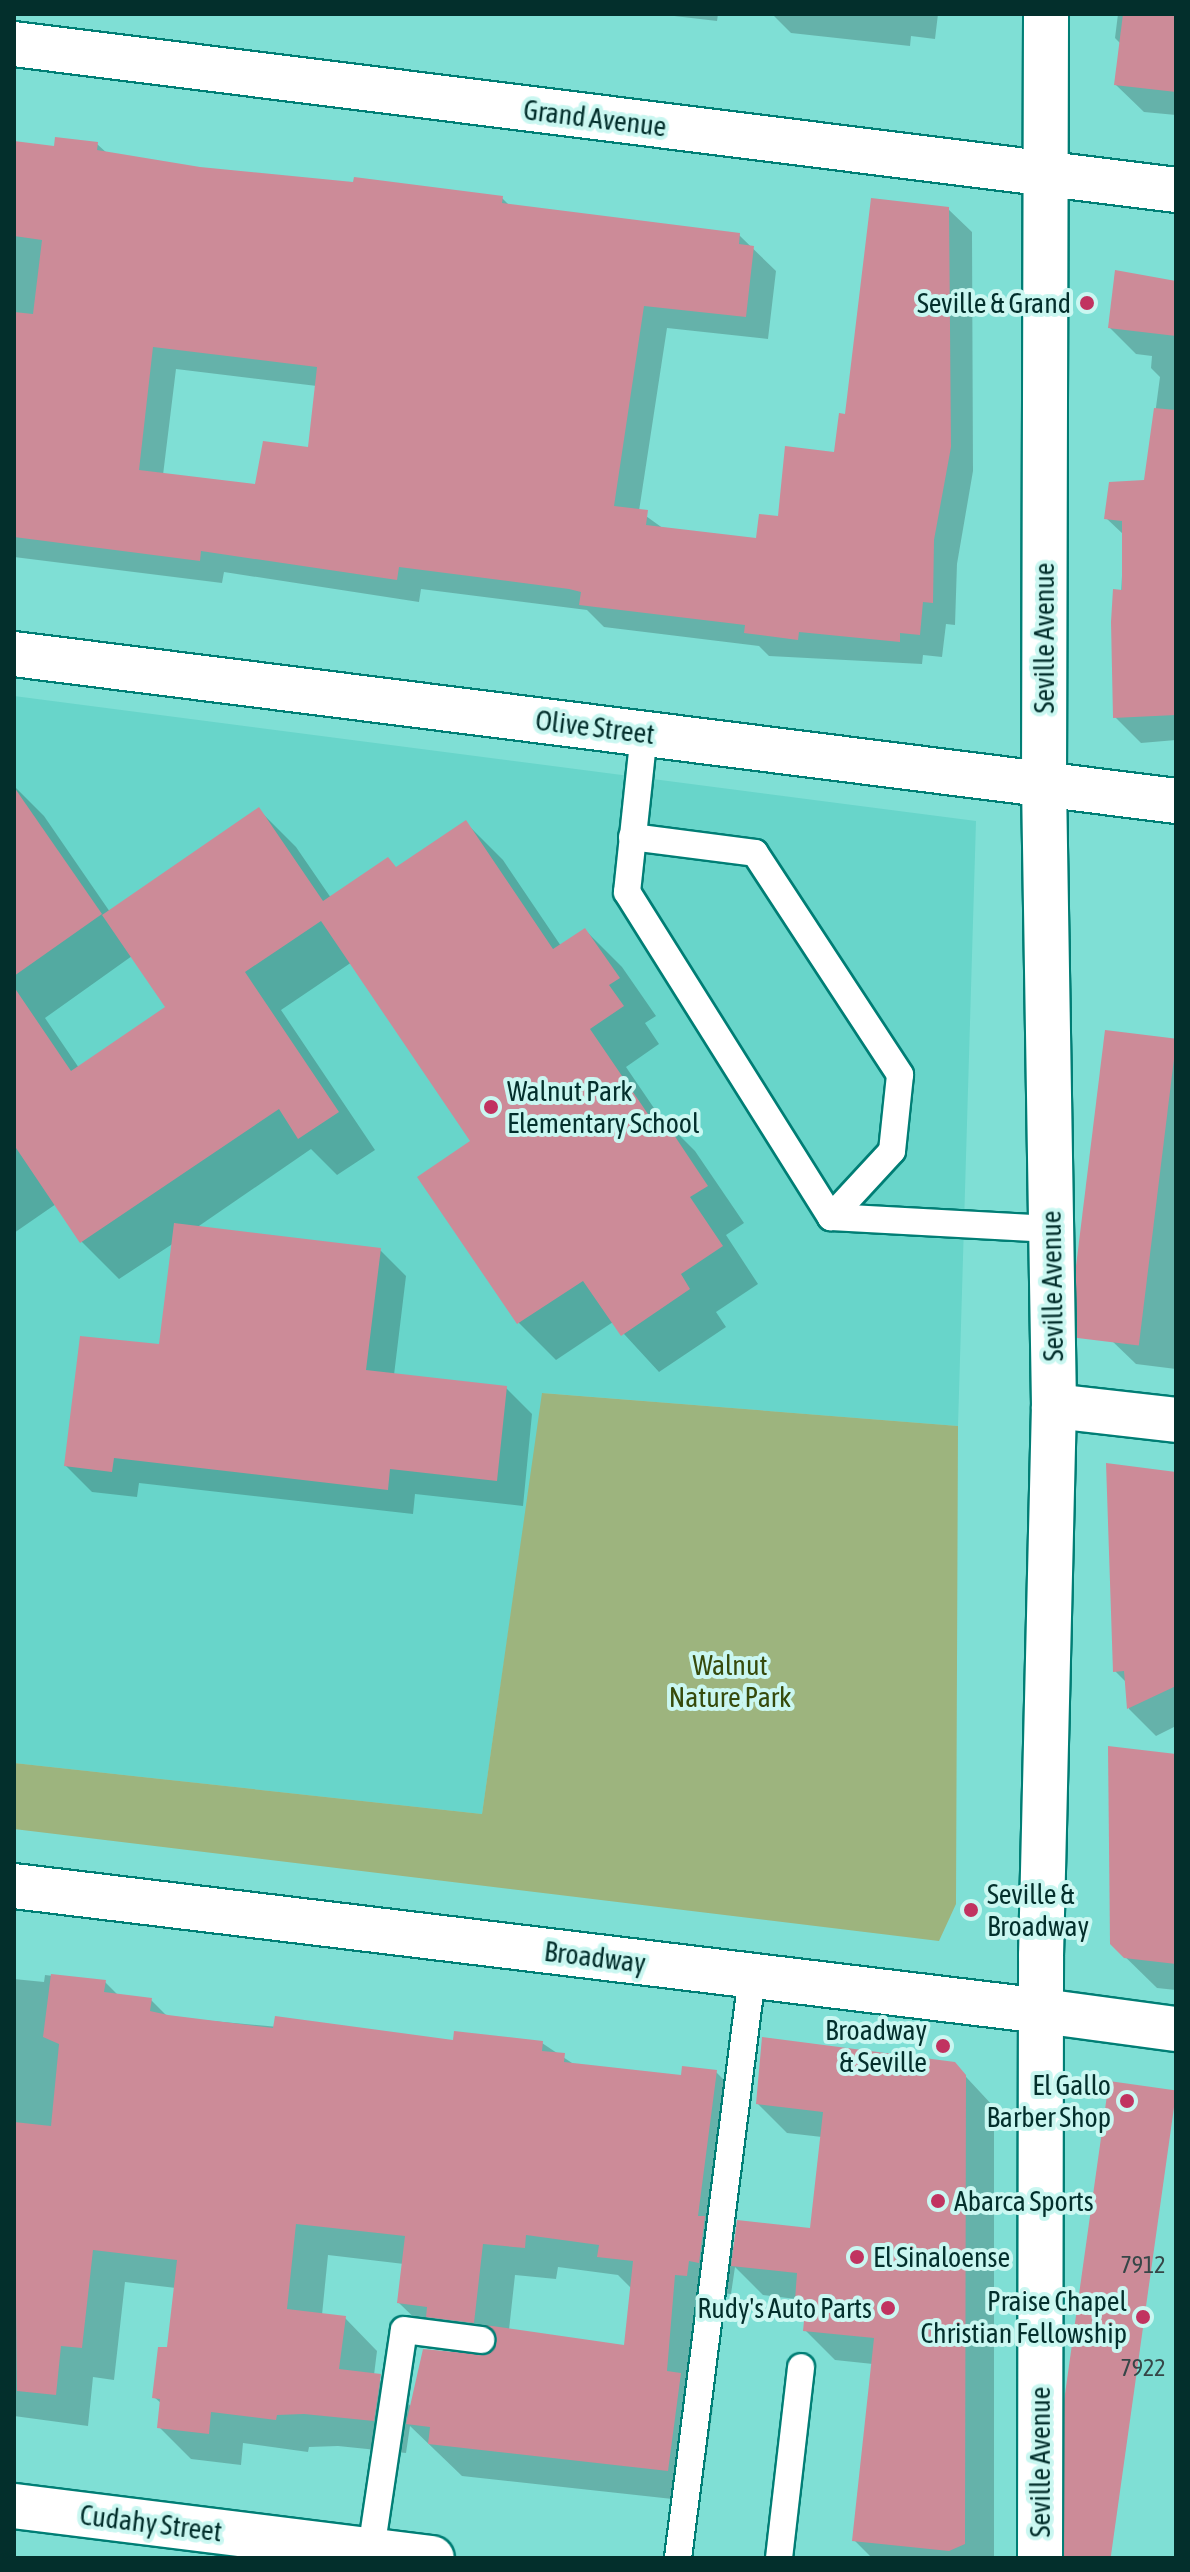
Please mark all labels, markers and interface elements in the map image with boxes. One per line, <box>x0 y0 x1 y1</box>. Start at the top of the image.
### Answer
street label: Grand Avenue <box>522 93 668 143</box>
place label: Seville & Grand <box>917 286 1071 320</box>
marker: Seville & Grand <box>1078 294 1096 312</box>
street label: Seville Avenue <box>1027 563 1061 713</box>
street label: Olive Street <box>534 703 656 751</box>
place label: Walnut Park Elementary School <box>507 1074 699 1140</box>
marker: Walnut Park Elementary School <box>482 1098 500 1116</box>
street label: Seville Avenue <box>1034 1210 1070 1362</box>
park label: Walnut Nature Park <box>669 1648 791 1714</box>
place label: Seville & Broadway <box>987 1877 1089 1943</box>
marker: Seville & Broadway <box>962 1901 980 1919</box>
street label: Broadway <box>542 1934 648 1980</box>
place label: Broadway & Seville <box>825 2013 927 2079</box>
marker: Broadway & Seville <box>934 2037 952 2055</box>
place label: El Gallo Barber Shop <box>987 2068 1111 2134</box>
marker: El Gallo Barber Shop <box>1118 2092 1136 2110</box>
place label: Abarca Sports <box>954 2184 1094 2218</box>
marker: Abarca Sports <box>929 2192 947 2210</box>
place label: El Sinaloense <box>873 2240 1010 2274</box>
marker: El Sinaloense <box>848 2248 866 2266</box>
house number: 7912 <box>1120 2251 1166 2279</box>
place label: Praise Chapel Christian Fellowship <box>921 2284 1127 2350</box>
place label: Rudy's Auto Parts <box>697 2291 872 2325</box>
marker: Rudy's Auto Parts <box>879 2299 897 2317</box>
marker: Praise Chapel Christian Fellowship <box>1134 2308 1152 2326</box>
house number: 7922 <box>1120 2354 1166 2382</box>
street label: Seville Avenue <box>1023 2387 1057 2537</box>
street label: Cudahy Street <box>78 2498 224 2548</box>

